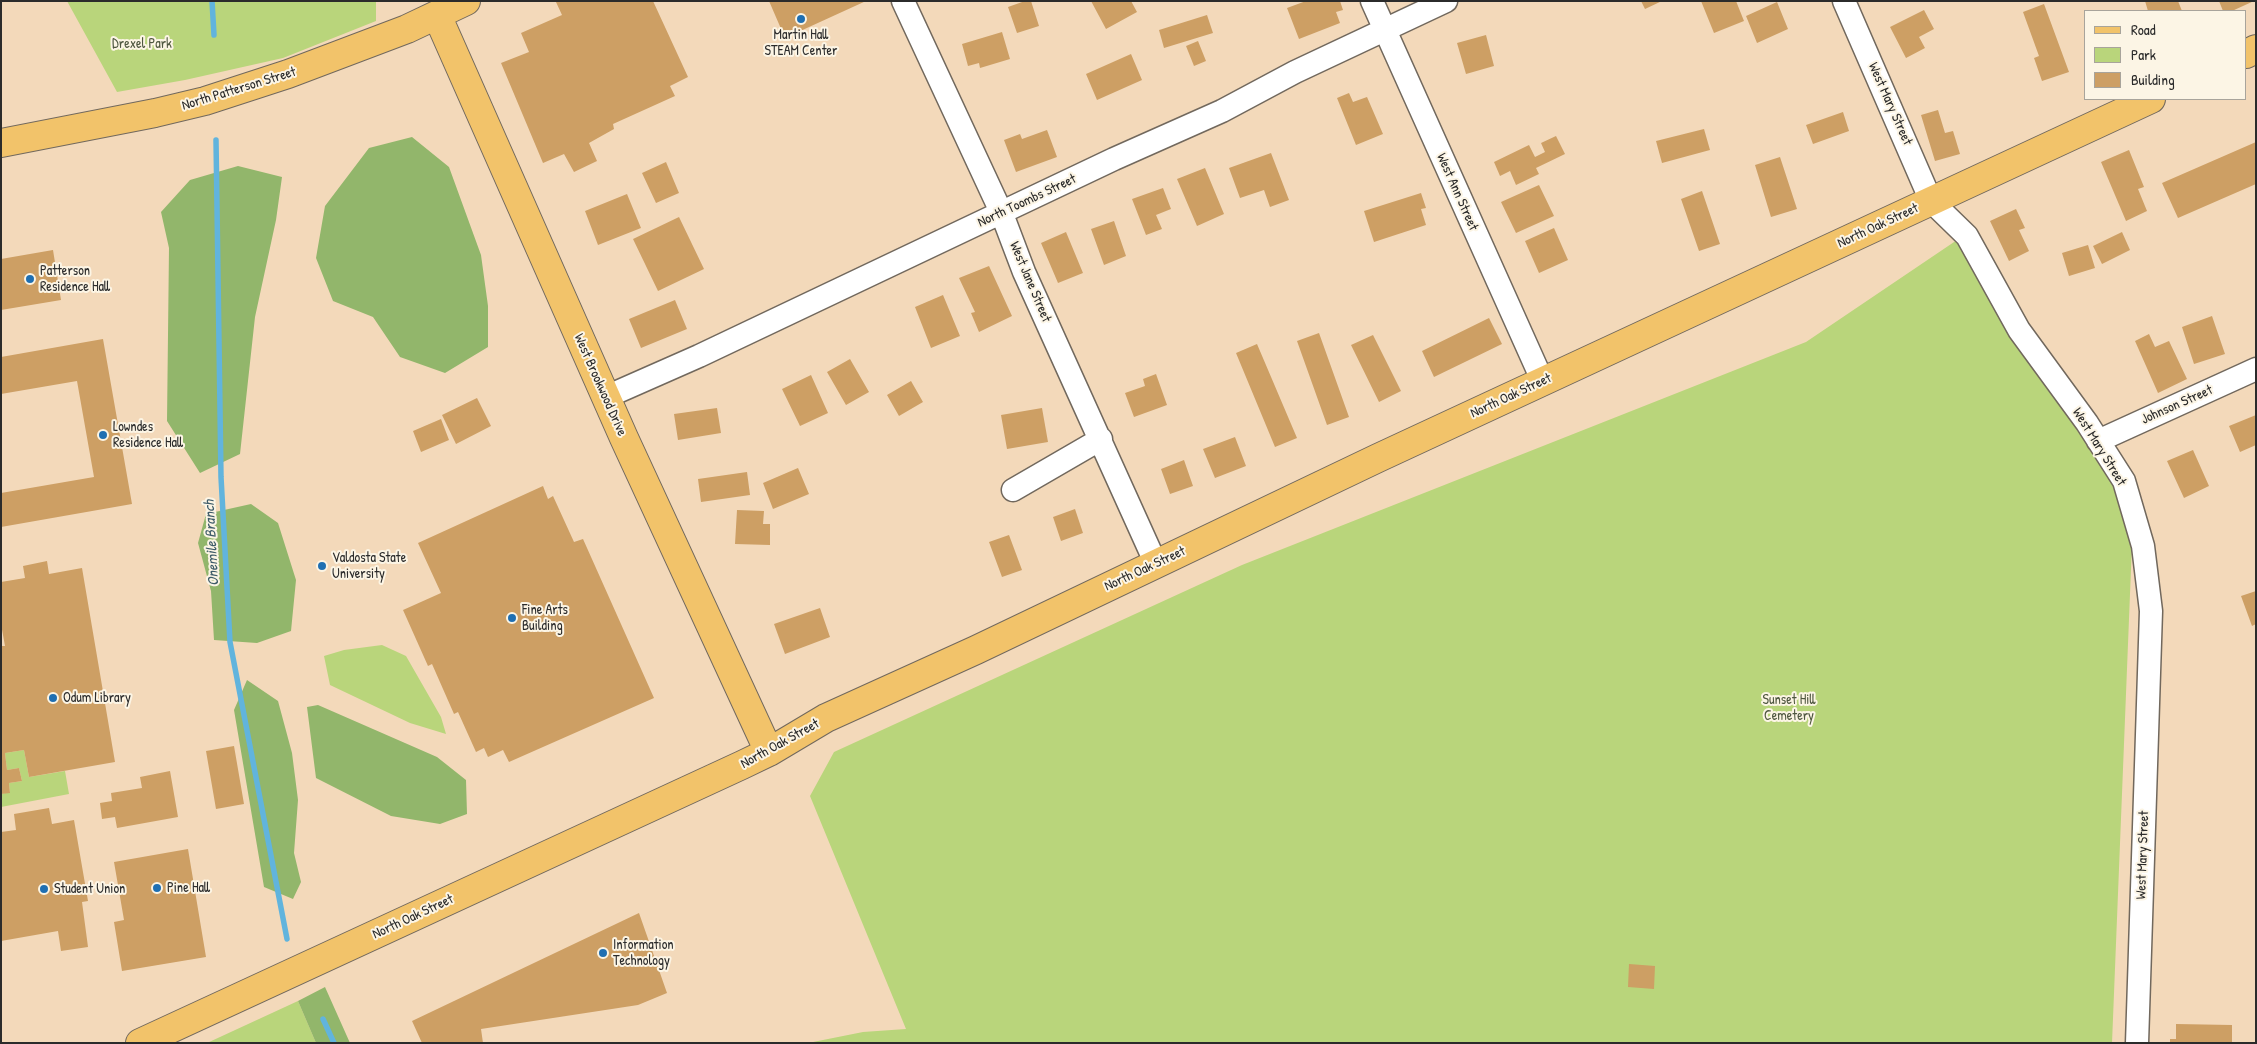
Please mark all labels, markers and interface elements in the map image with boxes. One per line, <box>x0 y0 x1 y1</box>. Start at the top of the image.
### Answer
legend <box>2084 10 2247 100</box>
marker: Martin Hall STEAM Center <box>795 13 807 25</box>
text: Road <box>2131 19 2156 40</box>
place label: Martin Hall STEAM Center <box>765 27 837 59</box>
park label: Drexel Park <box>112 36 172 52</box>
text: Park <box>2131 44 2156 65</box>
street label: West Mary Street <box>1864 60 1916 148</box>
street label: North Patterson Street <box>180 64 298 114</box>
text: Building <box>2131 69 2175 90</box>
street label: West Ann Street <box>1432 151 1482 233</box>
street label: North Toombs Street <box>975 171 1079 231</box>
street label: North Oak Street <box>1835 200 1921 252</box>
street label: West Jane Street <box>1005 239 1055 325</box>
place label: Patterson Residence Hall <box>40 263 110 296</box>
marker: Patterson Residence Hall <box>24 273 36 285</box>
street label: West Brookwood Drive <box>570 331 630 439</box>
street label: North Oak Street <box>1468 370 1554 422</box>
street label: Johnson Street <box>2139 382 2215 428</box>
street label: West Mary Street <box>2068 405 2130 489</box>
place label: Lowndes Residence Hall <box>113 419 183 452</box>
marker: Lowndes Residence Hall <box>97 429 109 441</box>
water label: Onemile Branch <box>201 499 223 587</box>
street label: North Oak Street <box>1102 543 1188 595</box>
place label: Valdosta State University <box>332 550 406 582</box>
marker: Valdosta State University <box>316 560 328 572</box>
place label: Fine Arts Building <box>522 602 568 634</box>
marker: Fine Arts Building <box>506 612 518 624</box>
place label: Odum Library <box>63 690 131 706</box>
marker: Odum Library <box>47 692 59 704</box>
park label: Sunset Hill Cemetery <box>1762 692 1816 724</box>
street label: North Oak Street <box>738 715 822 773</box>
street label: West Mary Street <box>2133 810 2153 900</box>
place label: Pine Hall <box>167 880 210 896</box>
place label: Student Union <box>54 881 125 897</box>
marker: Pine Hall <box>151 882 163 894</box>
marker: Student Union <box>38 883 50 895</box>
street label: North Oak Street <box>370 891 456 943</box>
place label: Information Technology <box>613 937 674 970</box>
marker: Information Technology <box>597 947 609 959</box>

